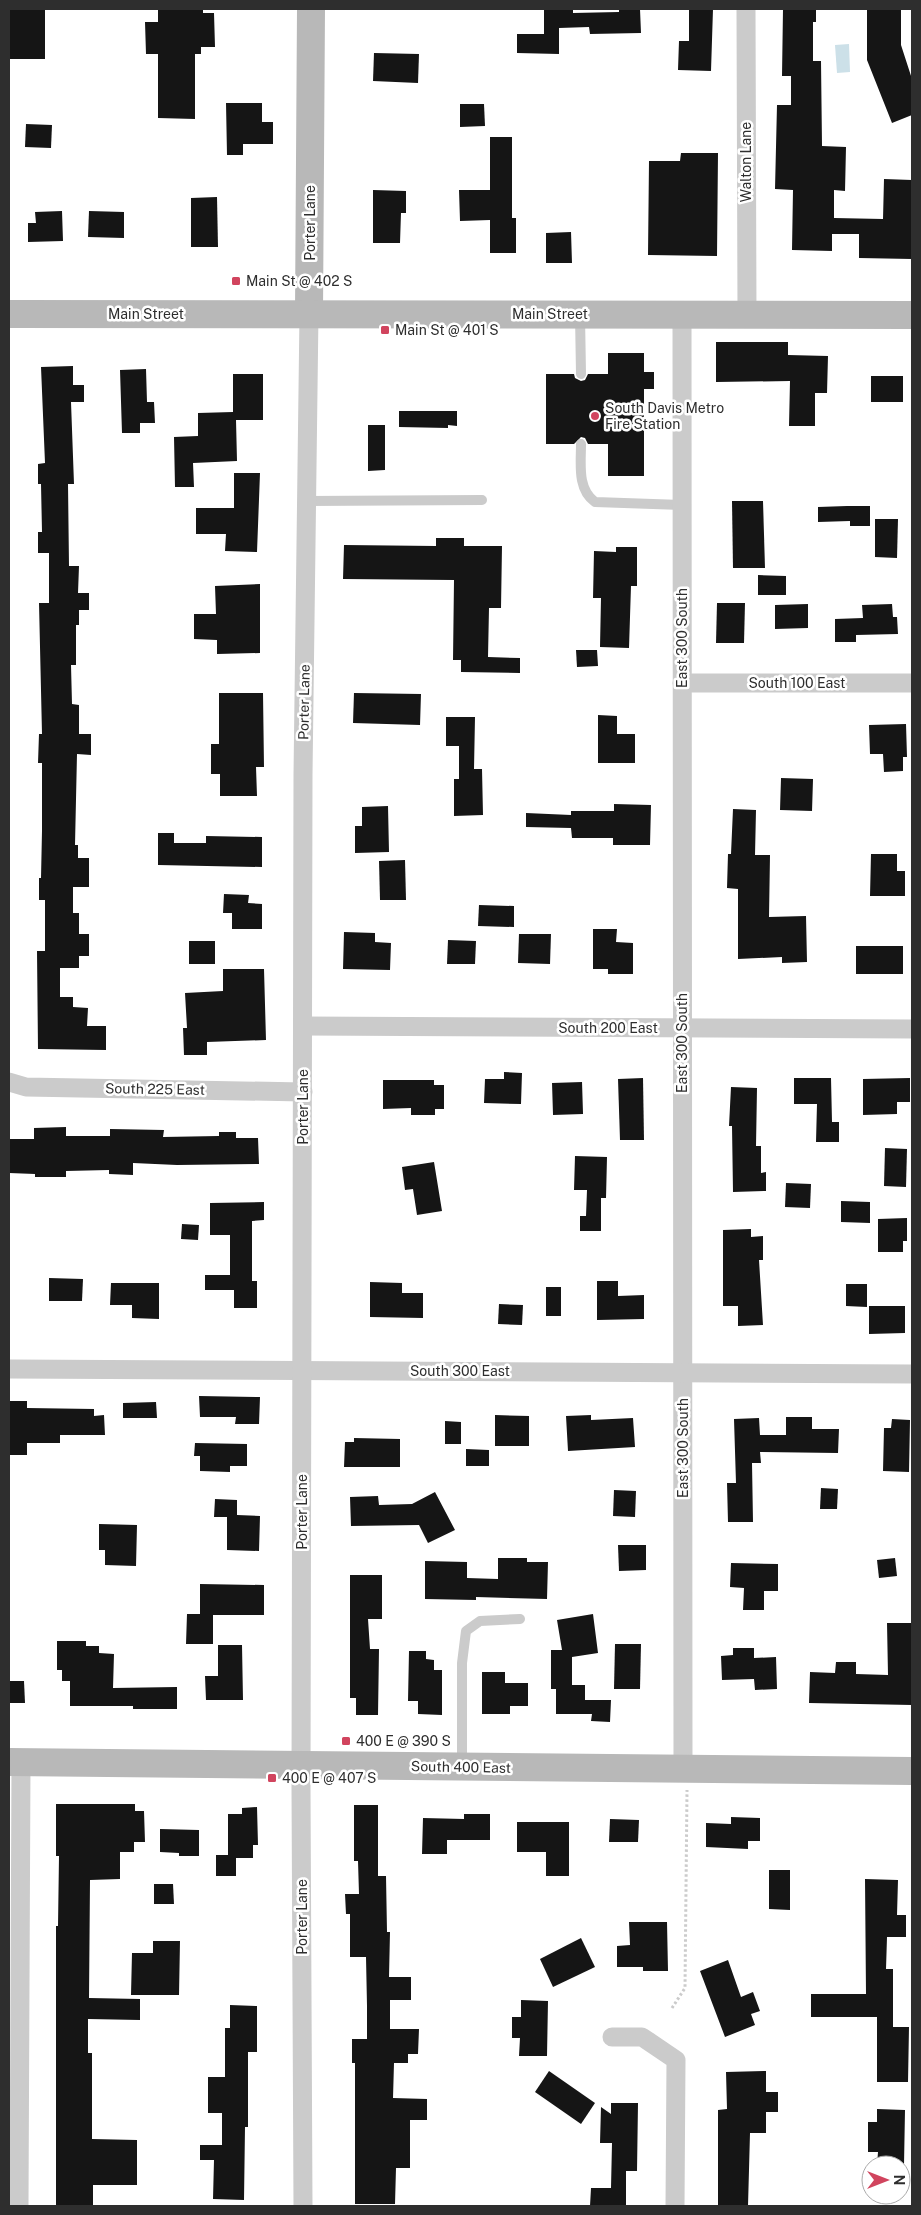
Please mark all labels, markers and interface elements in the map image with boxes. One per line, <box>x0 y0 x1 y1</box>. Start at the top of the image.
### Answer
street label: Walton Lane <box>738 122 754 202</box>
street label: Porter Lane <box>302 185 318 261</box>
place label: Main St @ 402 S <box>246 273 352 289</box>
marker: Main St @ 402 S <box>230 275 242 287</box>
street label: Main Street <box>108 306 184 322</box>
street label: Main Street <box>512 306 588 322</box>
place label: Main St @ 401 S <box>395 322 499 338</box>
marker: Main St @ 401 S <box>379 324 391 336</box>
place label: South Davis Metro Fire Station <box>605 400 724 432</box>
marker: South Davis Metro Fire Station <box>589 410 601 422</box>
street label: East 300 South <box>674 588 690 688</box>
street label: Porter Lane <box>295 664 313 740</box>
street label: South 100 East <box>748 675 846 691</box>
street label: East 300 South <box>674 993 690 1093</box>
street label: South 200 East <box>558 1020 658 1036</box>
street label: Porter Lane <box>295 1069 311 1145</box>
street label: South 225 East <box>105 1080 205 1098</box>
street label: South 300 East <box>410 1363 510 1379</box>
street label: East 300 South <box>675 1398 691 1498</box>
street label: Porter Lane <box>294 1474 310 1550</box>
place label: 400 E @ 390 S <box>356 1733 451 1749</box>
marker: 400 E @ 390 S <box>340 1735 352 1747</box>
street label: South 400 East <box>411 1758 511 1776</box>
place label: 400 E @ 407 S <box>282 1770 376 1786</box>
marker: 400 E @ 407 S <box>266 1772 278 1784</box>
street label: Porter Lane <box>294 1879 310 1955</box>
north arrow <box>861 2155 911 2205</box>
text: N <box>891 2175 907 2185</box>

